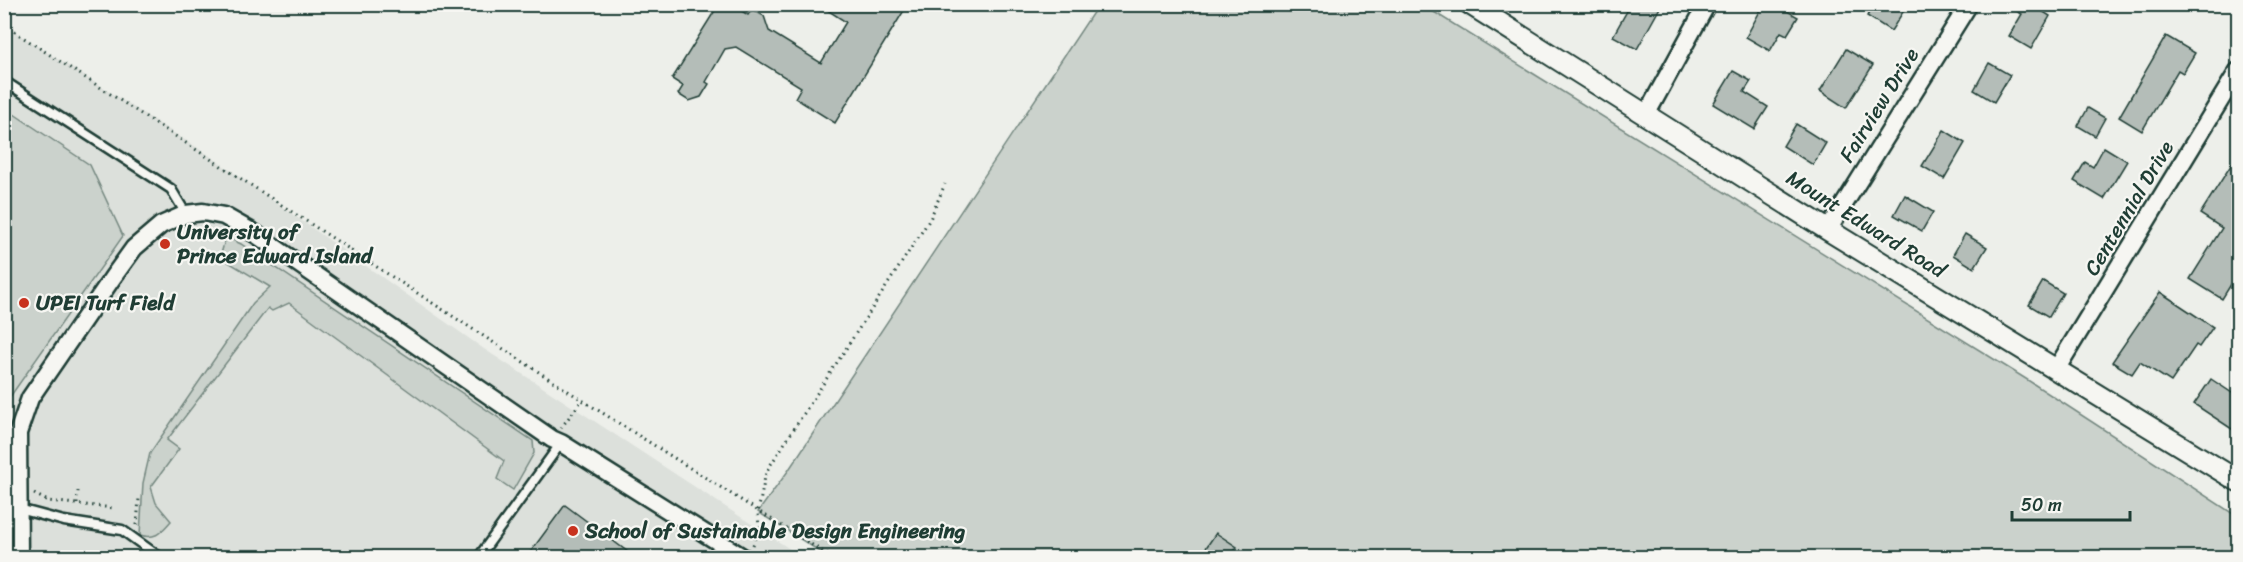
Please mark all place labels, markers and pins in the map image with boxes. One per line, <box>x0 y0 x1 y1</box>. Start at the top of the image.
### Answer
place label: University of Prince Edward Island <box>177 213 374 275</box>
marker: University of Prince Edward Island <box>158 237 172 251</box>
place label: UPEI Turf Field <box>36 284 176 322</box>
marker: UPEI Turf Field <box>17 296 31 310</box>
place label: School of Sustainable Design Engineering <box>584 512 966 550</box>
marker: School of Sustainable Design Engineering <box>566 524 580 538</box>

